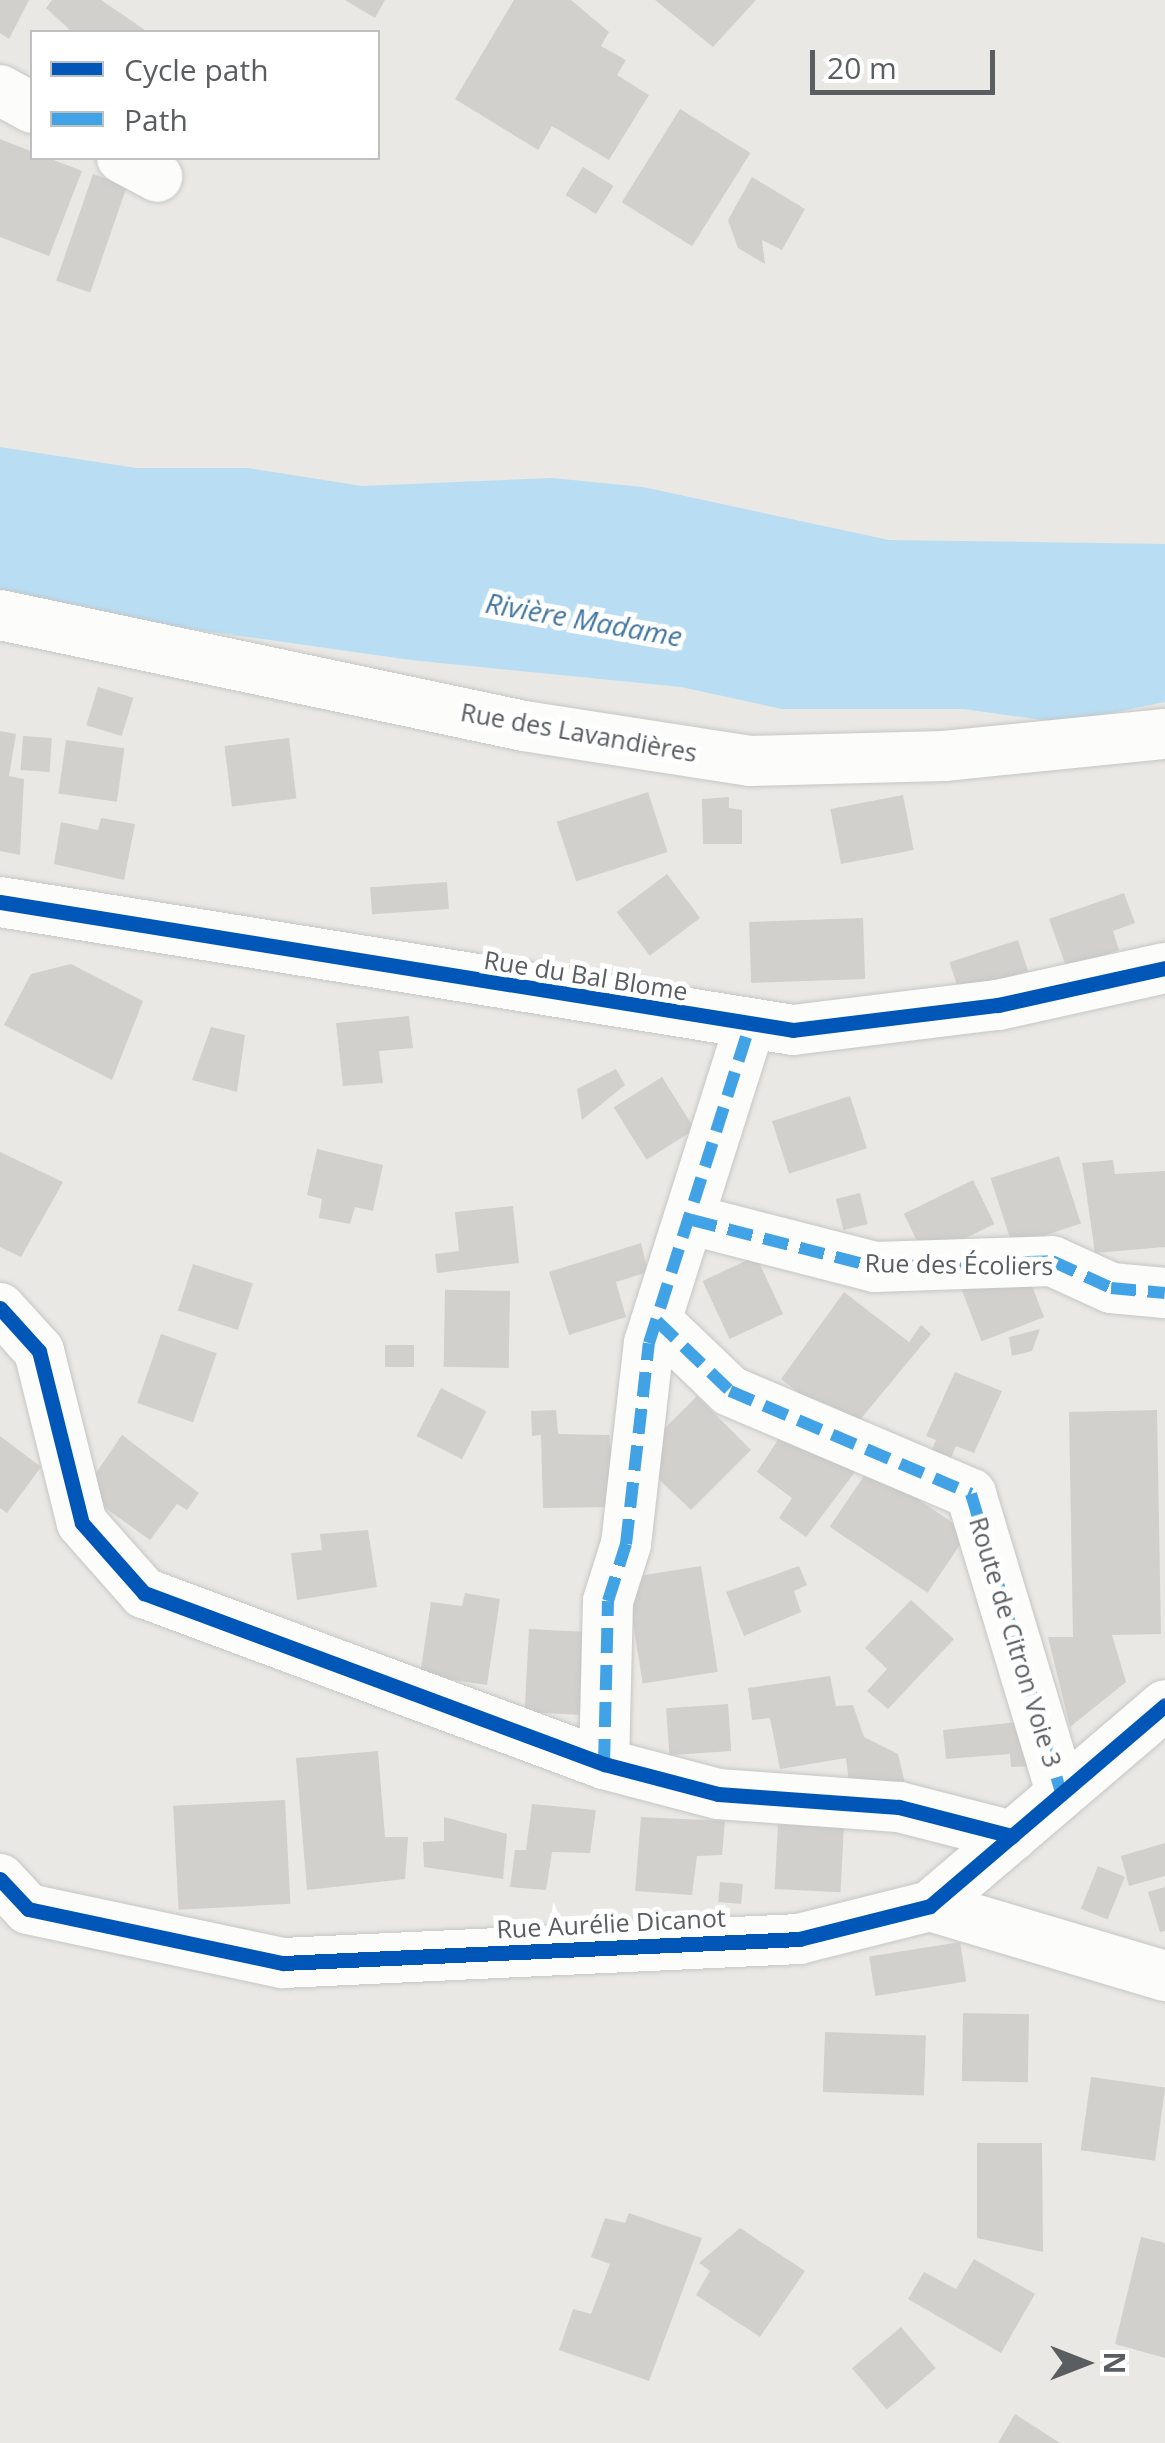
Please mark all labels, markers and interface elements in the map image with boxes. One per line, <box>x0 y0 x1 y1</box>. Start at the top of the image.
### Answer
legend <box>30 30 380 160</box>
scale bar <box>815 30 1000 92</box>
text: 20 m <box>827 47 897 88</box>
text: Cycle path <box>124 49 269 90</box>
text: Path <box>124 99 188 140</box>
water label: Rivière Madame <box>483 585 685 653</box>
street label: Rue des Lavandières <box>458 696 700 768</box>
street label: Rue du Bal Blome <box>482 944 690 1006</box>
street label: Rue des Écoliers <box>864 1247 1054 1281</box>
street label: Route de Citron Voie 3 <box>964 1513 1068 1771</box>
street label: Rue Aurélie Dicanot <box>496 1902 726 1944</box>
north arrow <box>1035 2313 1135 2413</box>
text: N <box>1096 2352 1134 2374</box>

